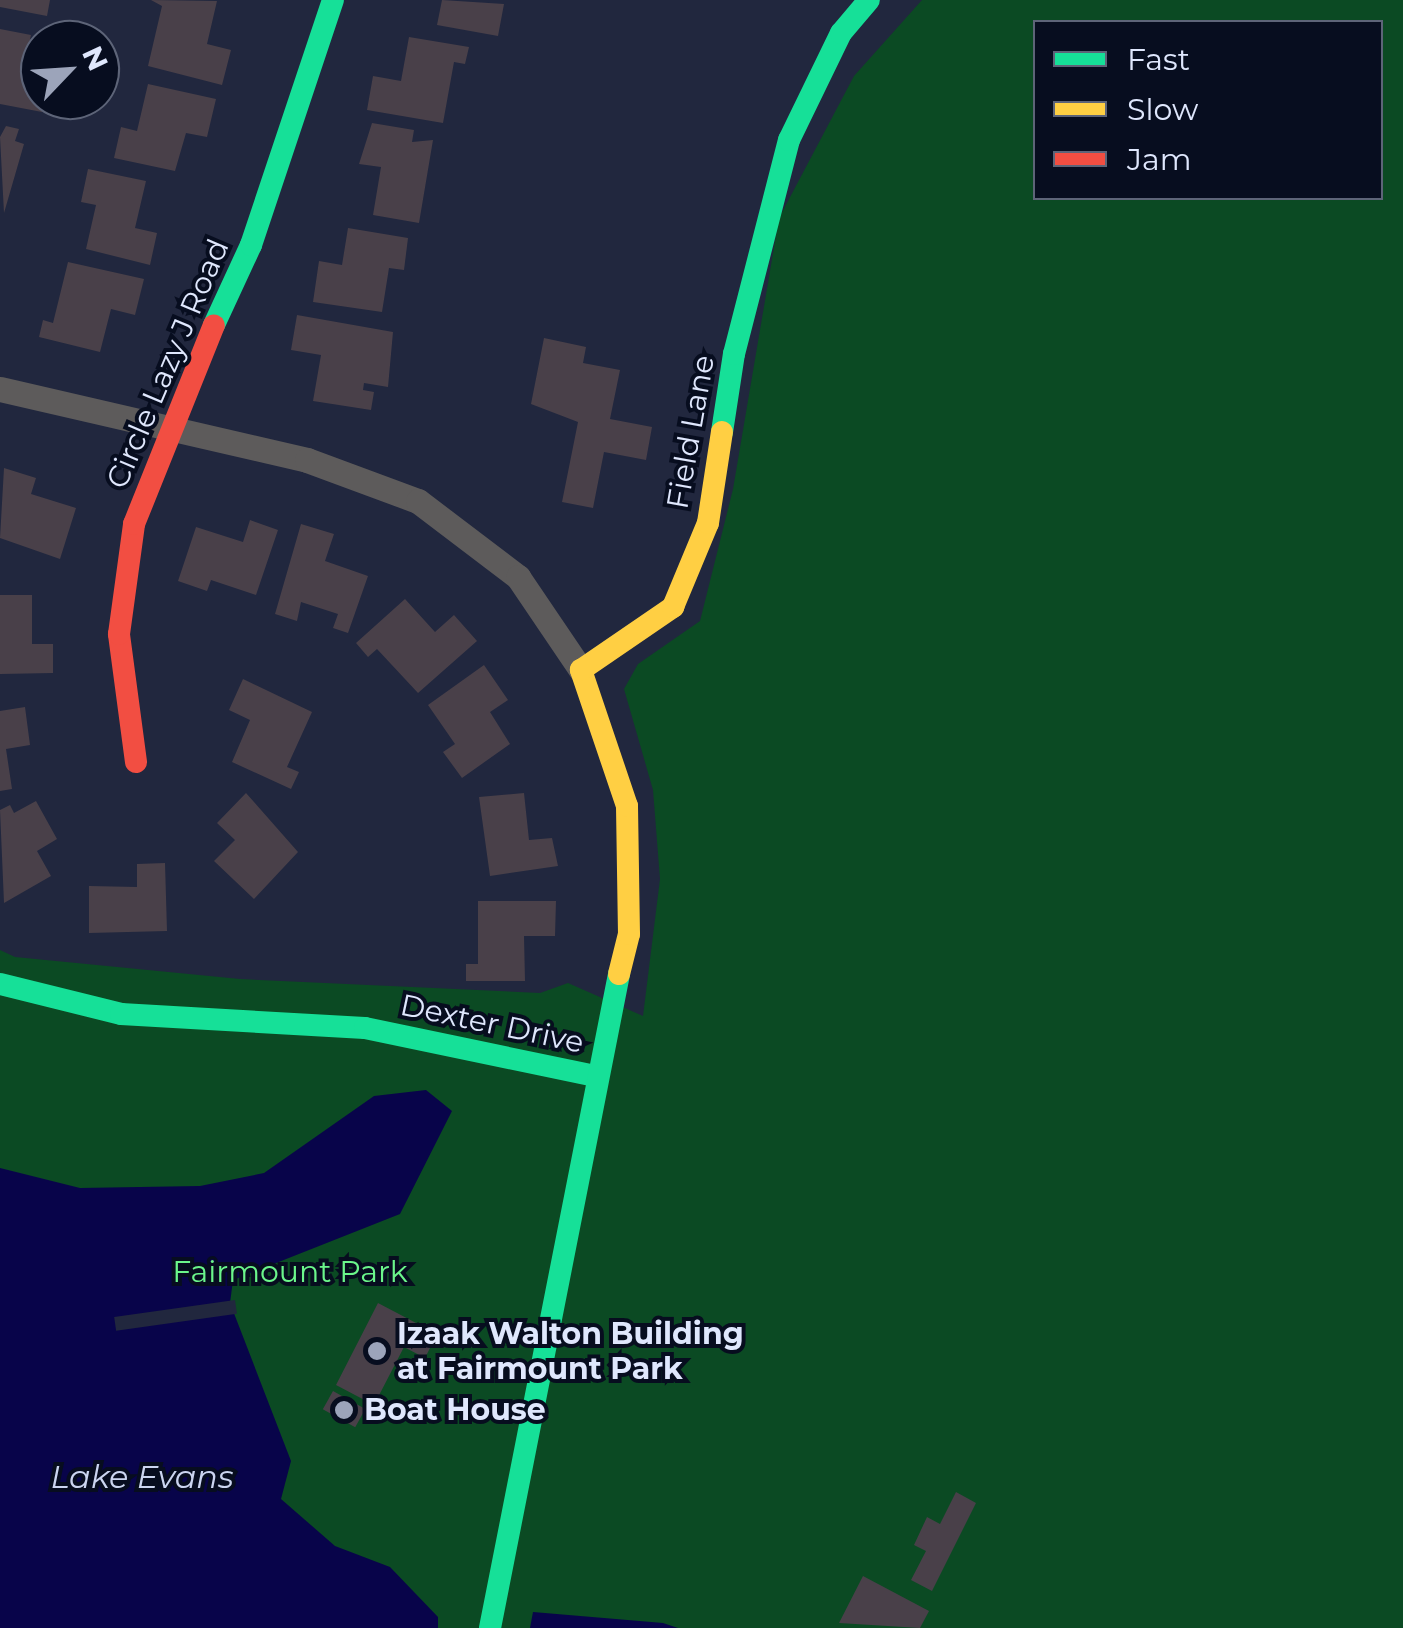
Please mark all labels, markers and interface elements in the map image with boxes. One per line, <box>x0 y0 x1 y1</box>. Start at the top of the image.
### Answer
north arrow <box>20 20 120 120</box>
legend <box>1033 20 1383 200</box>
text: N <box>75 41 116 76</box>
text: Fast <box>1127 41 1190 78</box>
text: Slow <box>1127 91 1198 128</box>
text: Jam <box>1127 141 1192 178</box>
street label: Circle Lazy J Road <box>99 234 237 494</box>
street label: Field Lane <box>660 352 722 512</box>
street label: Dexter Drive <box>397 987 587 1061</box>
park label: Fairmount Park <box>172 1254 408 1290</box>
place label: Izaak Walton Building at Fairmount Park <box>397 1316 744 1386</box>
marker: Izaak Walton Building at Fairmount Park <box>366 1340 388 1362</box>
place label: Boat House <box>364 1392 546 1428</box>
marker: Boat House <box>333 1399 355 1421</box>
water label: Lake Evans <box>50 1458 234 1496</box>

